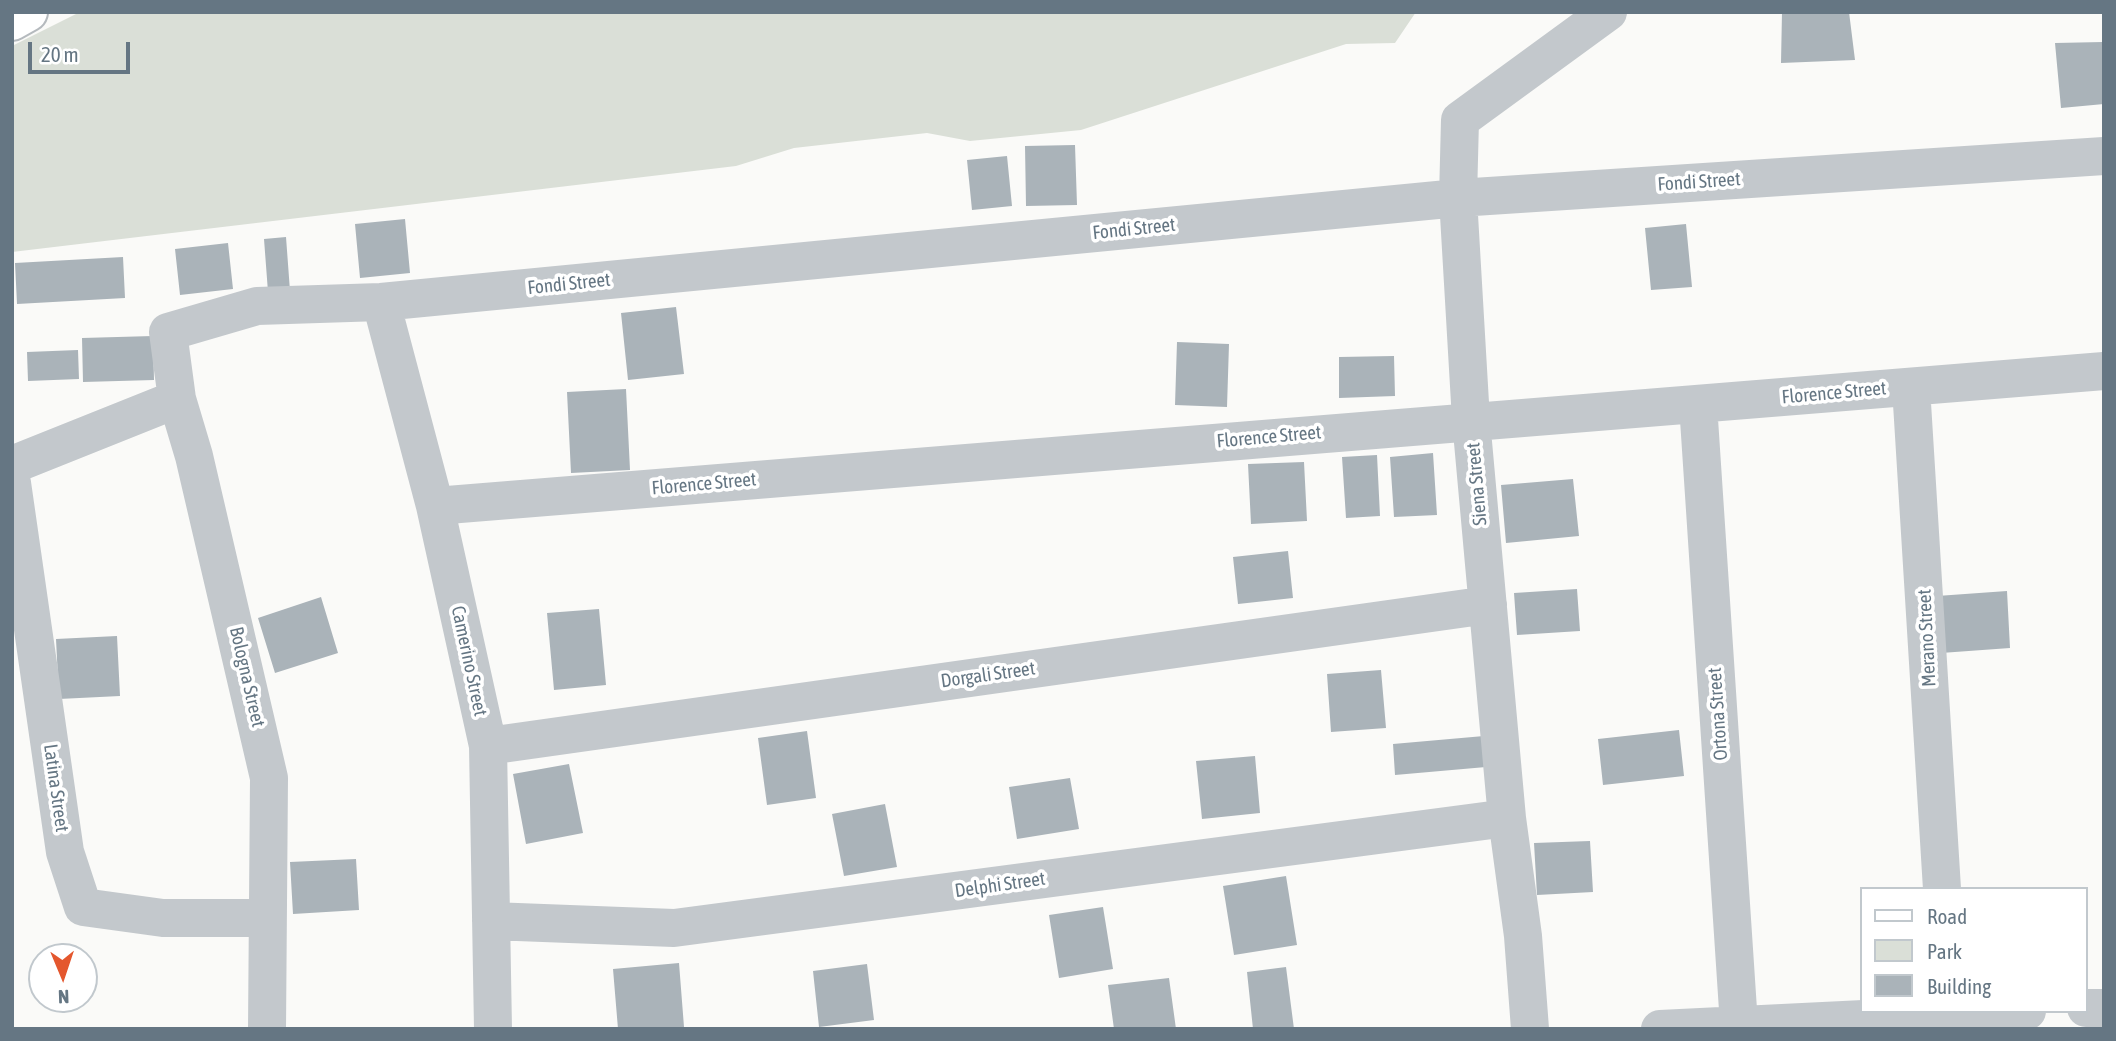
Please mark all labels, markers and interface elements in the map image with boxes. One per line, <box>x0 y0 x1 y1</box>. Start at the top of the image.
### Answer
scale bar <box>32 28 133 72</box>
text: 20 m <box>41 42 79 66</box>
street label: Fondi Street <box>1657 168 1741 196</box>
street label: Fondi Street <box>1091 213 1177 245</box>
street label: Fondi Street <box>526 268 612 300</box>
street label: Florence Street <box>1781 377 1887 409</box>
street label: Florence Street <box>1216 421 1322 453</box>
street label: Siena Street <box>1462 442 1492 526</box>
street label: Florence Street <box>651 468 757 500</box>
street label: Merano Street <box>1913 589 1941 687</box>
street label: Camerino Street <box>446 604 492 718</box>
street label: Bologna Street <box>224 625 270 729</box>
street label: Dorgali Street <box>939 657 1037 693</box>
street label: Ortona Street <box>1703 667 1733 761</box>
street label: Latina Street <box>39 743 73 833</box>
street label: Delphi Street <box>953 867 1047 903</box>
legend <box>1860 887 2088 1013</box>
text: Road <box>1927 904 1967 928</box>
text: Park <box>1927 939 1962 963</box>
north arrow <box>28 943 98 1013</box>
text: Building <box>1927 974 1991 998</box>
text: N <box>58 986 70 1008</box>

